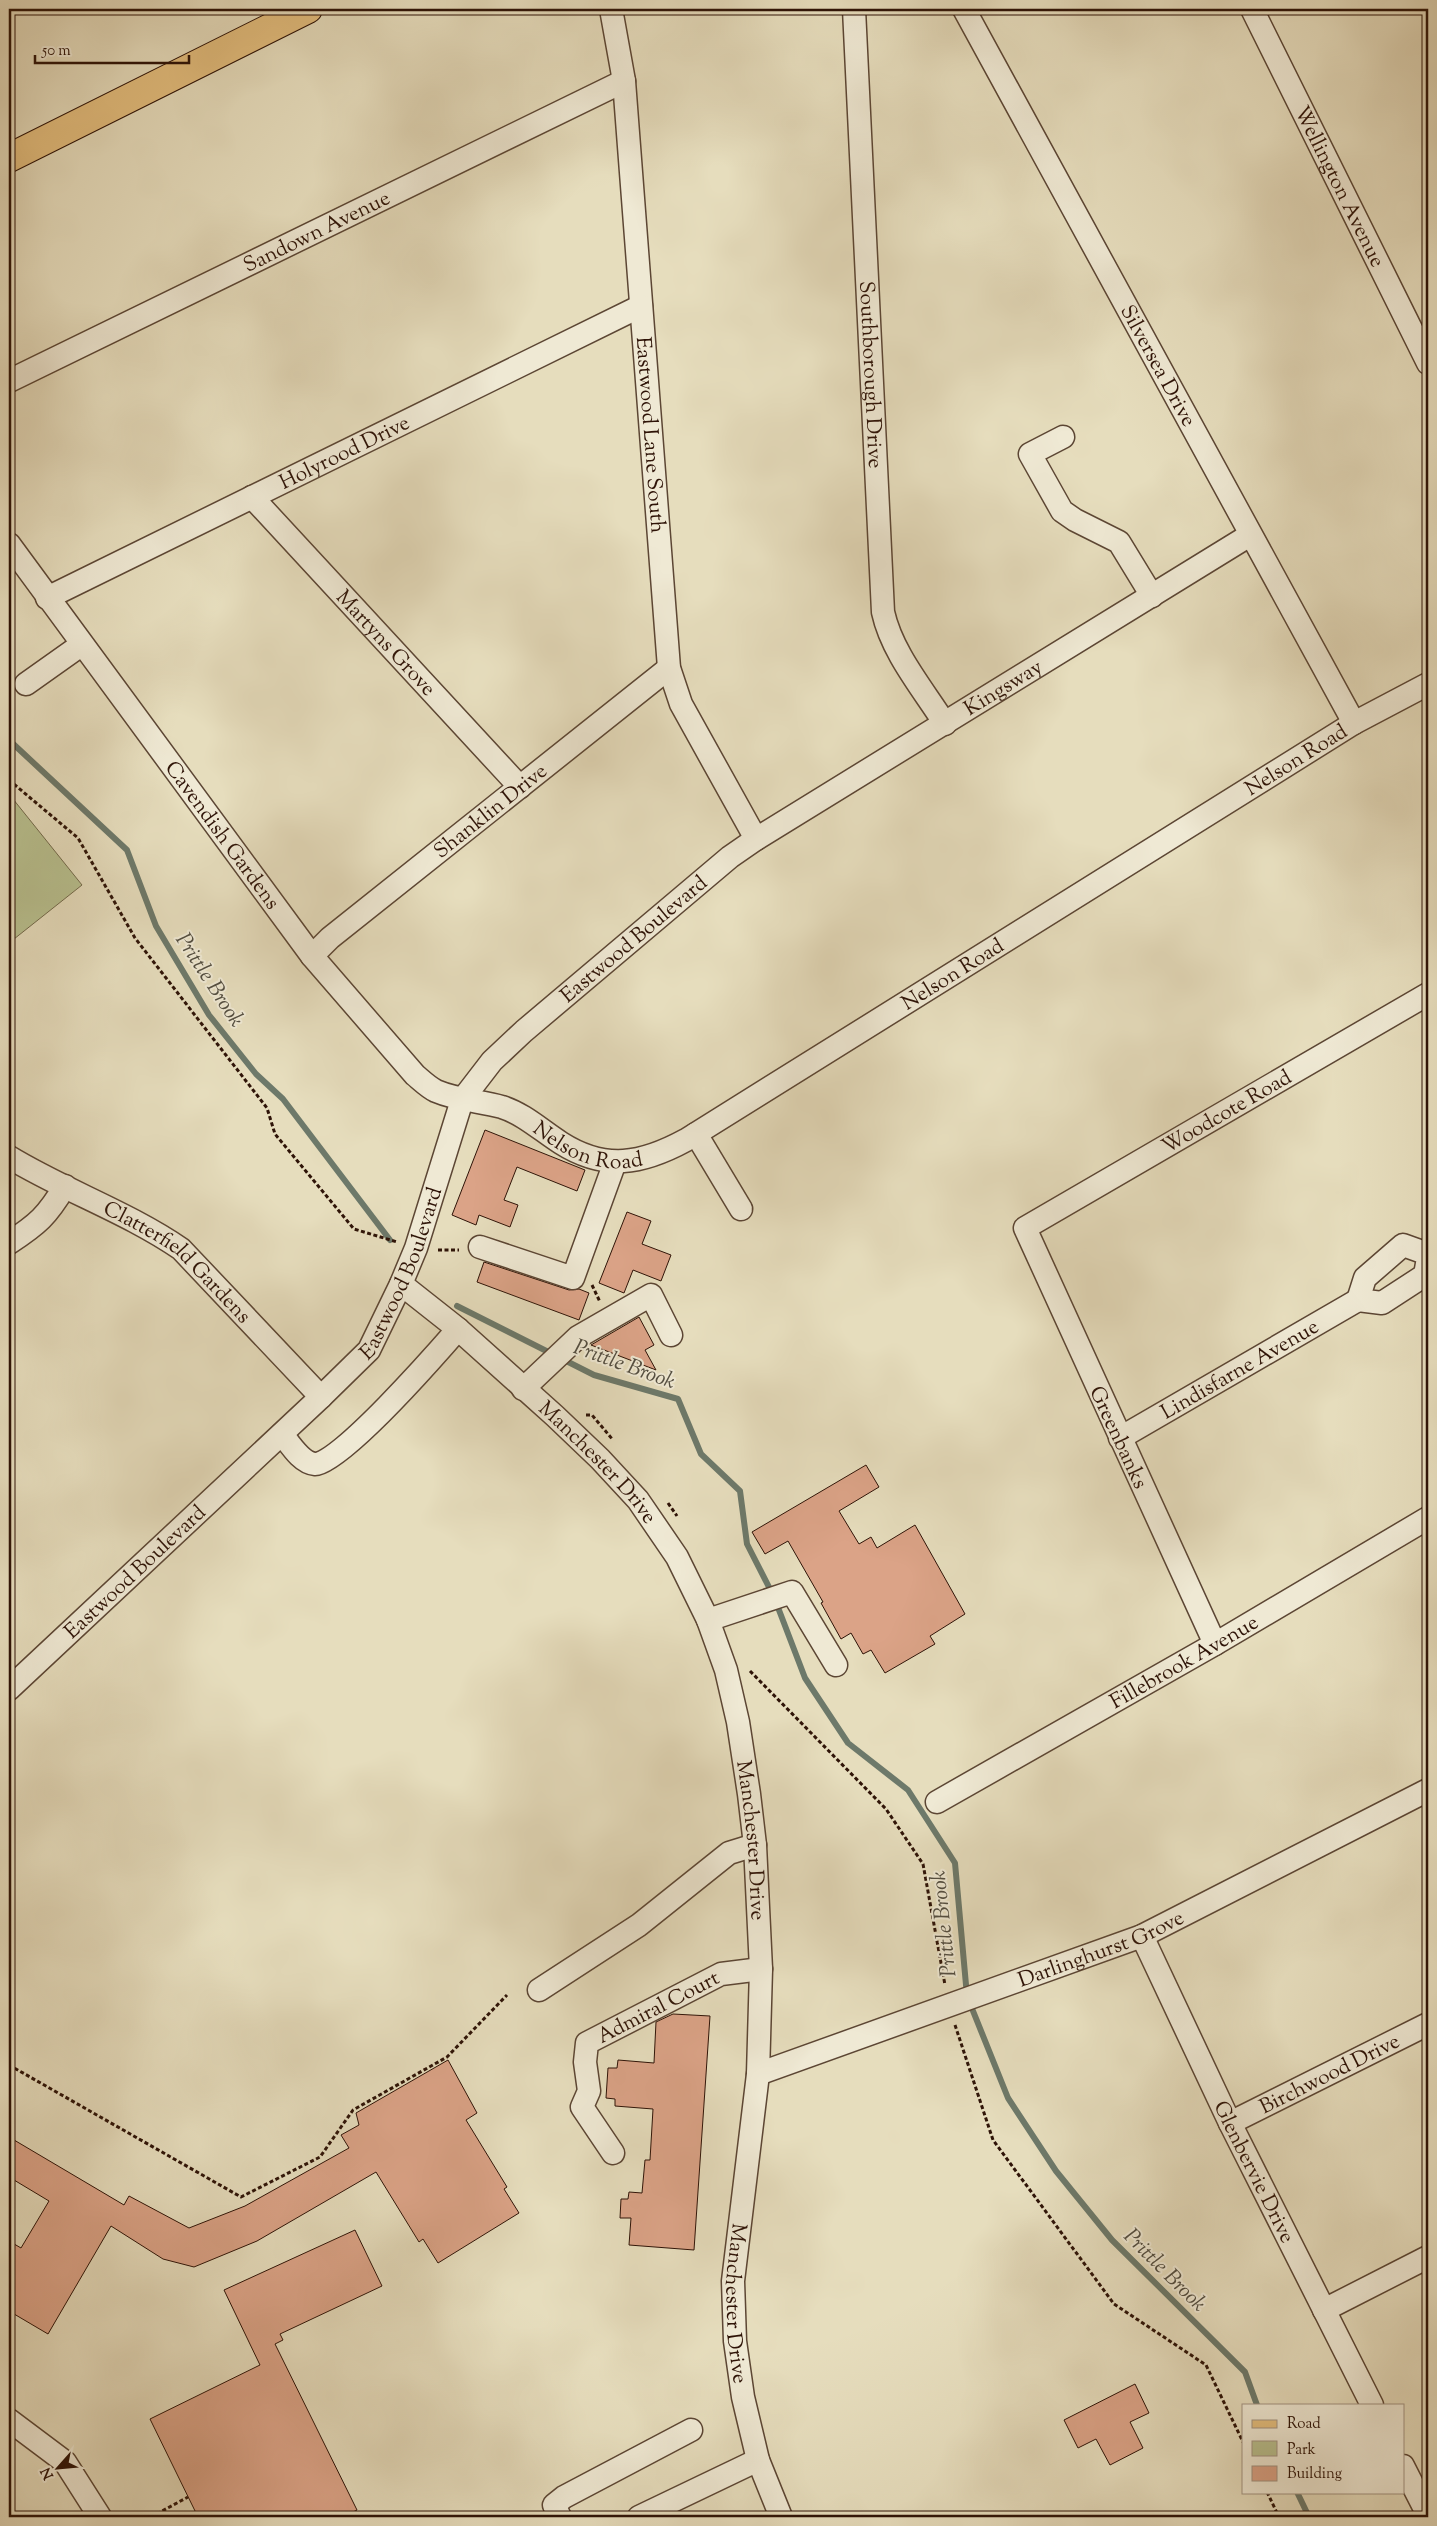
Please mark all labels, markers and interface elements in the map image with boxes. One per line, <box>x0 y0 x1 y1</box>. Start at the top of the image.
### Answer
scale bar <box>35 32 189 64</box>
text: 50 m <box>41 41 71 62</box>
street label: Wellington Avenue <box>1286 101 1391 273</box>
street label: Sandown Avenue <box>239 184 396 281</box>
street label: Southborough Drive <box>850 280 889 469</box>
street label: Silversea Drive <box>1111 300 1202 433</box>
street label: Eastwood Lane South <box>627 336 672 534</box>
street label: Holyrood Drive <box>275 409 415 499</box>
street label: Martyns Grove <box>328 584 442 704</box>
street label: Kingsway <box>959 653 1049 725</box>
street label: Nelson Road <box>1240 718 1354 804</box>
street label: Cavendish Gardens <box>156 755 286 917</box>
street label: Shanklin Drive <box>428 758 554 867</box>
street label: Eastwood Boulevard <box>554 869 715 1011</box>
water label: Prittle Brook <box>166 927 251 1034</box>
street label: Nelson Road <box>896 932 1010 1019</box>
street label: Woodcote Road <box>1157 1063 1298 1162</box>
street label: Nelson Road <box>526 1115 646 1178</box>
street label: Eastwood Boulevard <box>354 1184 451 1368</box>
street label: Clatterfield Gardens <box>97 1195 257 1331</box>
street label: Lindisfarne Avenue <box>1156 1313 1325 1428</box>
water label: Prittle Brook <box>568 1333 680 1399</box>
street label: Greenbanks <box>1080 1382 1154 1494</box>
street label: Manchester Drive <box>531 1395 663 1530</box>
street label: Eastwood Boulevard <box>58 1499 214 1647</box>
street label: Fillebrook Avenue <box>1105 1609 1265 1718</box>
street label: Manchester Drive <box>727 1758 772 1921</box>
water label: Prittle Brook <box>923 1869 966 1978</box>
street label: Darlinghurst Grove <box>1014 1904 1190 1996</box>
street label: Admiral Court <box>592 1964 725 2052</box>
street label: Birchwood Drive <box>1255 2027 1406 2123</box>
street label: Glenbervie Drive <box>1205 2096 1301 2249</box>
street label: Manchester Drive <box>716 2221 754 2386</box>
water label: Prittle Brook <box>1115 2222 1213 2320</box>
legend <box>1242 2404 1404 2494</box>
text: Road <box>1287 2414 1321 2435</box>
text: Park <box>1287 2440 1316 2461</box>
north arrow <box>32 2444 82 2494</box>
text: N <box>37 2463 60 2483</box>
text: Building <box>1287 2464 1342 2485</box>

